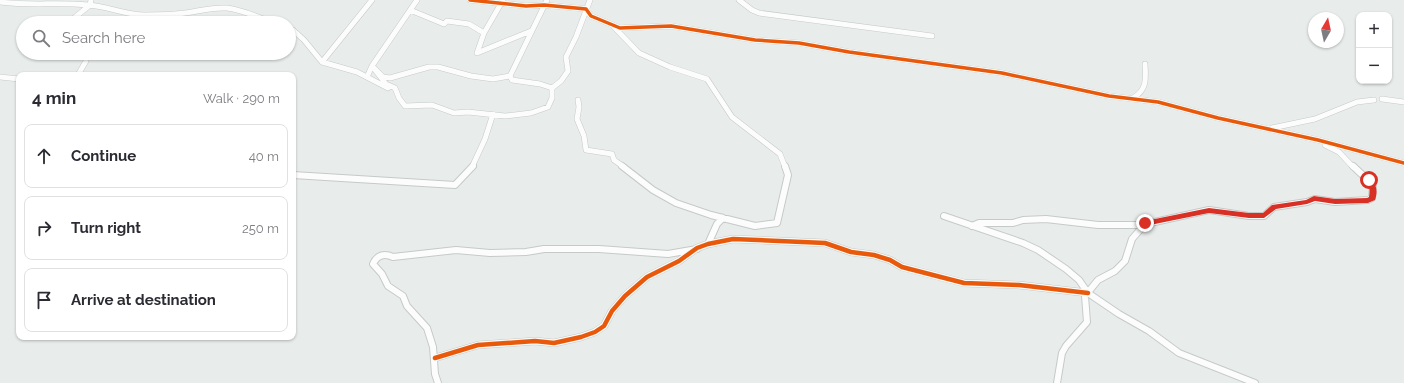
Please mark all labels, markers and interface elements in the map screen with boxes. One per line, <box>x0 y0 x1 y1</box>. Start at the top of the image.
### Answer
north arrow <box>1308 12 1344 48</box>
map controls <box>1356 12 1392 84</box>
button: + <box>1356 12 1392 48</box>
search box <box>16 16 296 60</box>
icon: search <box>30 27 52 49</box>
text: Search here <box>62 29 145 47</box>
button: − <box>1356 48 1392 84</box>
text: 4 min <box>32 88 76 108</box>
text: Walk · 290 m <box>203 91 280 106</box>
icon: ahead <box>33 145 55 167</box>
text: Continue <box>71 147 136 165</box>
text: 40 m <box>249 149 279 164</box>
route start <box>1360 171 1378 189</box>
route end <box>1136 214 1154 232</box>
icon: right <box>33 217 55 239</box>
text: Turn right <box>71 219 141 237</box>
text: 250 m <box>242 221 279 236</box>
icon: arrive <box>33 289 55 311</box>
text: Arrive at destination <box>71 291 216 309</box>

